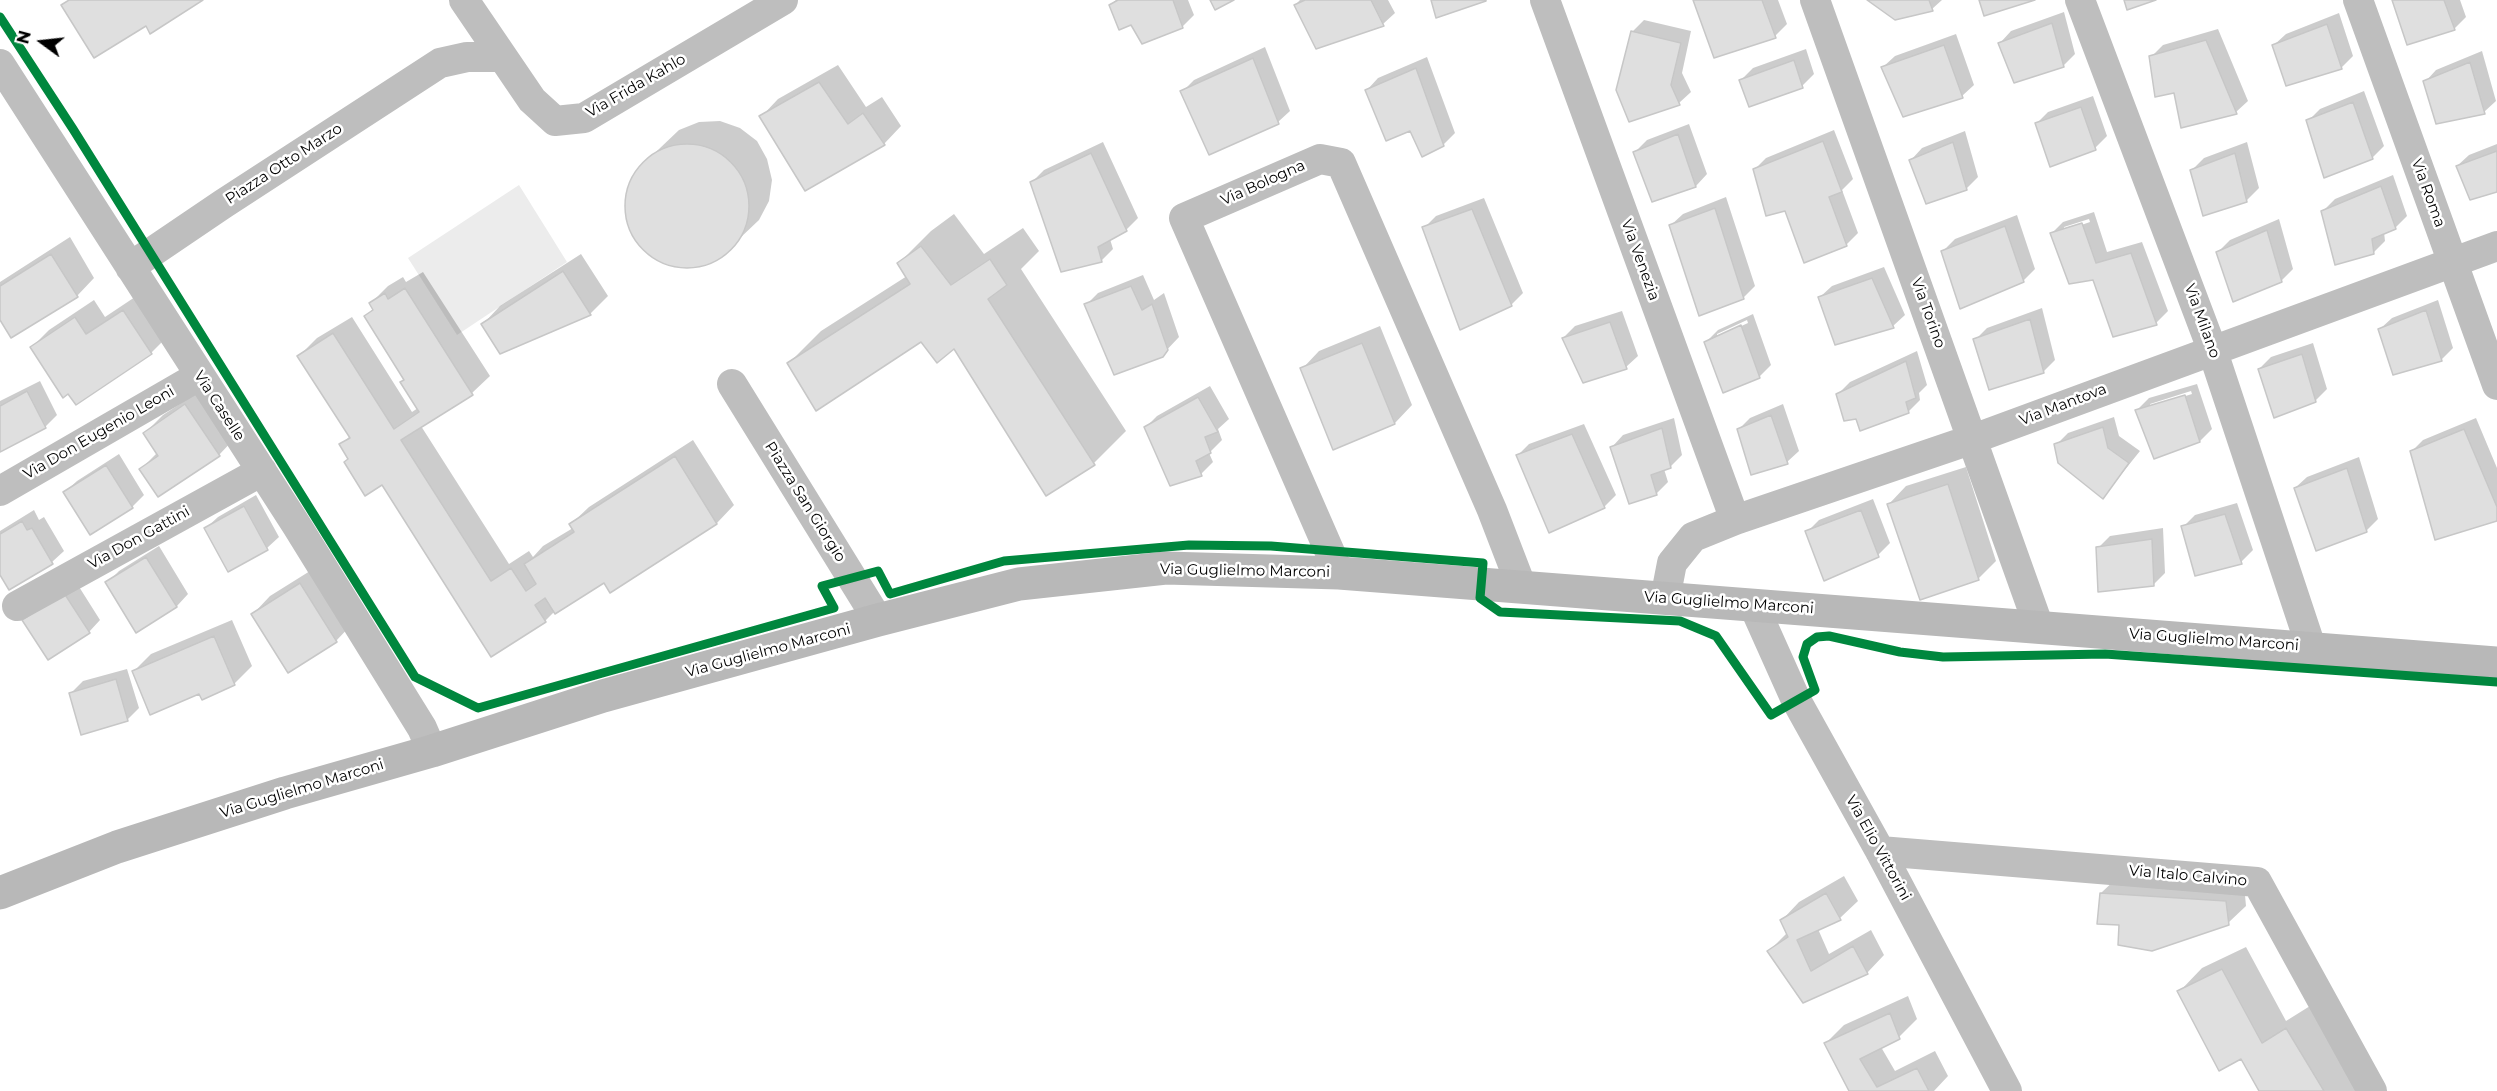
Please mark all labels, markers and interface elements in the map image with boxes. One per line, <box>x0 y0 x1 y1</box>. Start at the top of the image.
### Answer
north arrow <box>12 12 72 72</box>
text: N <box>13 29 35 46</box>
street label: Via Frida Kahlo <box>583 50 689 122</box>
street label: Piazza Otto Marzo <box>222 120 346 208</box>
street label: Via Bologna <box>1218 156 1308 210</box>
street label: Via Roma <box>2407 156 2449 230</box>
street label: Via Venezia <box>1617 217 1663 303</box>
street label: Via Torino <box>1907 275 1949 351</box>
street label: Via Milano <box>2180 281 2224 361</box>
street label: Via Caselle <box>190 368 248 444</box>
street label: Via Mantova <box>2017 380 2109 430</box>
street label: Via Don Eugenio Leoni <box>20 382 178 484</box>
street label: Piazza San Giorgio <box>761 439 849 565</box>
street label: Via Don Gattini <box>85 503 193 573</box>
street label: Via Guglielmo Marconi <box>1160 561 1330 581</box>
street label: Via Guglielmo Marconi <box>1643 588 1815 618</box>
street label: Via Guglielmo Marconi <box>683 620 853 682</box>
street label: Via Guglielmo Marconi <box>2128 625 2300 655</box>
street label: Via Guglielmo Marconi <box>218 756 386 822</box>
street label: Via Elio Vittorini <box>1842 792 1914 904</box>
street label: Via Italo Calvino <box>2128 862 2248 890</box>

